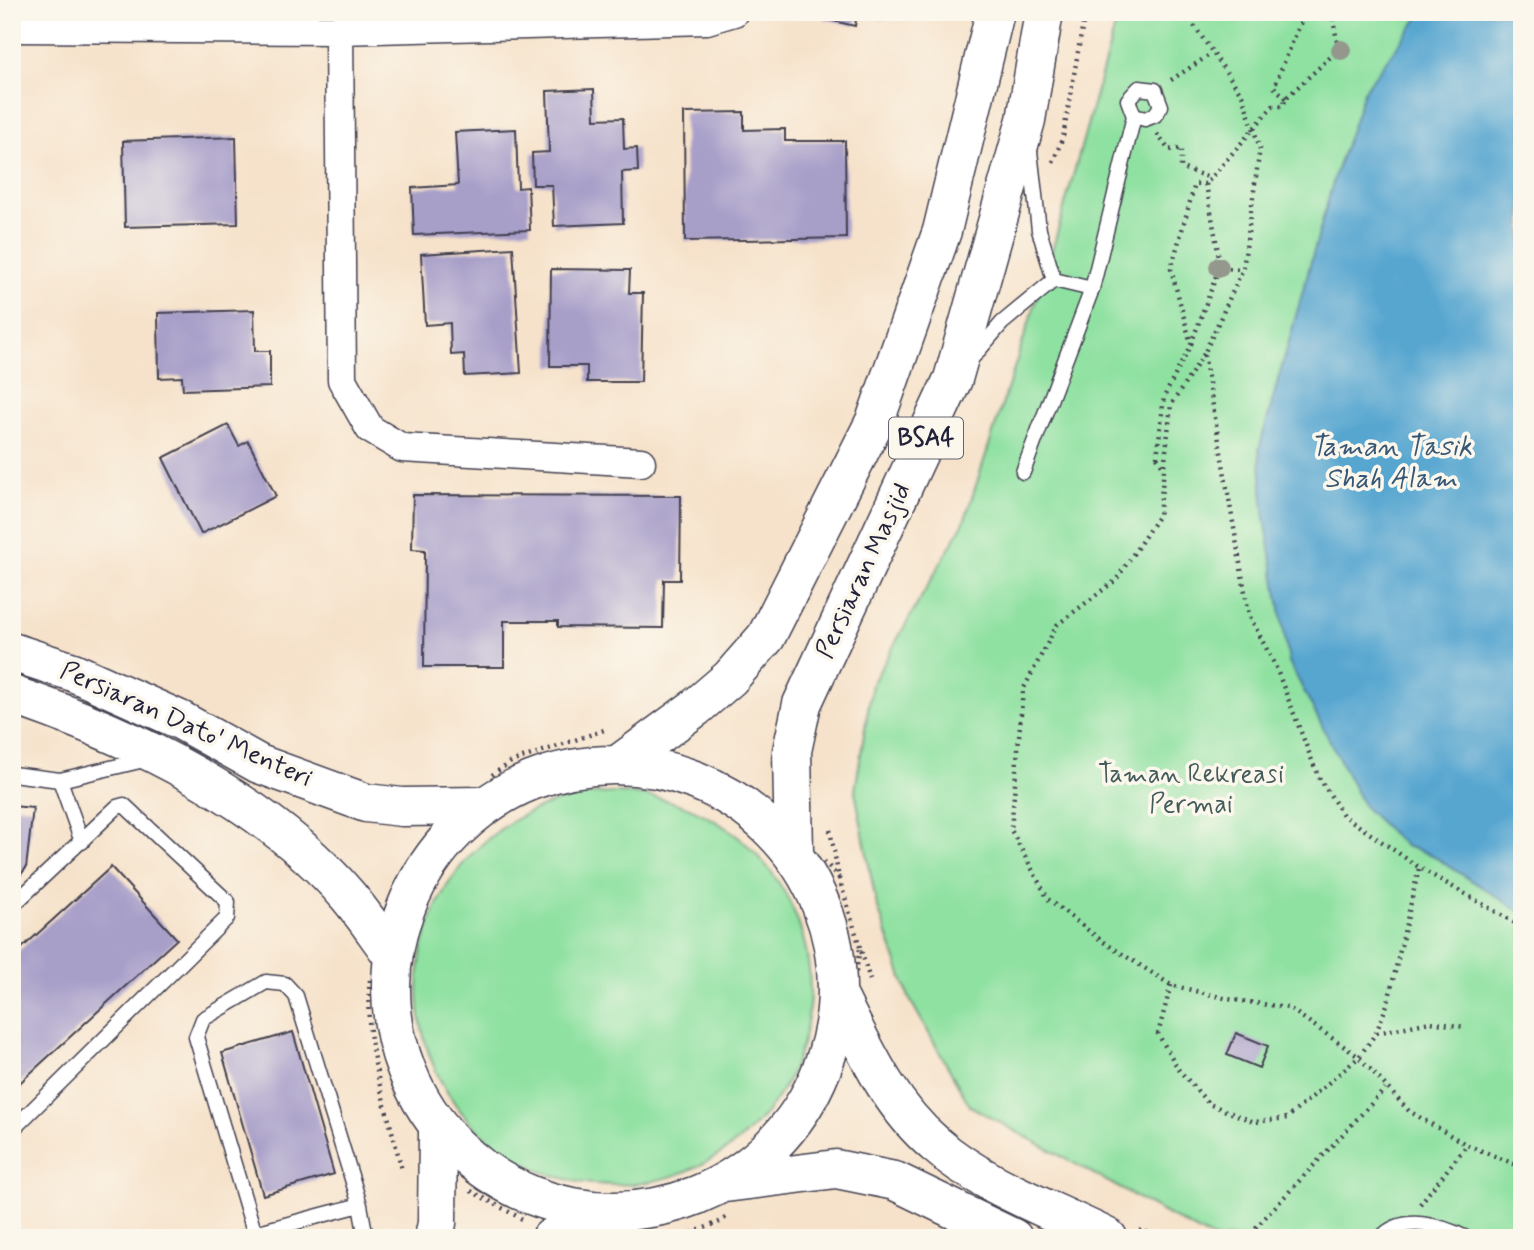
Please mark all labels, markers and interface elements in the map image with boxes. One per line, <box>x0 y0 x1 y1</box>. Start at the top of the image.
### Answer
road number: BSA4 <box>889 418 963 458</box>
water label: Taman Tasik Shah Alam <box>1310 429 1472 498</box>
street label: Persiaran Masjid <box>808 478 920 664</box>
street label: Persiaran Dato' Menteri <box>55 654 317 796</box>
park label: Taman Rekreasi Permai <box>1098 758 1284 822</box>

